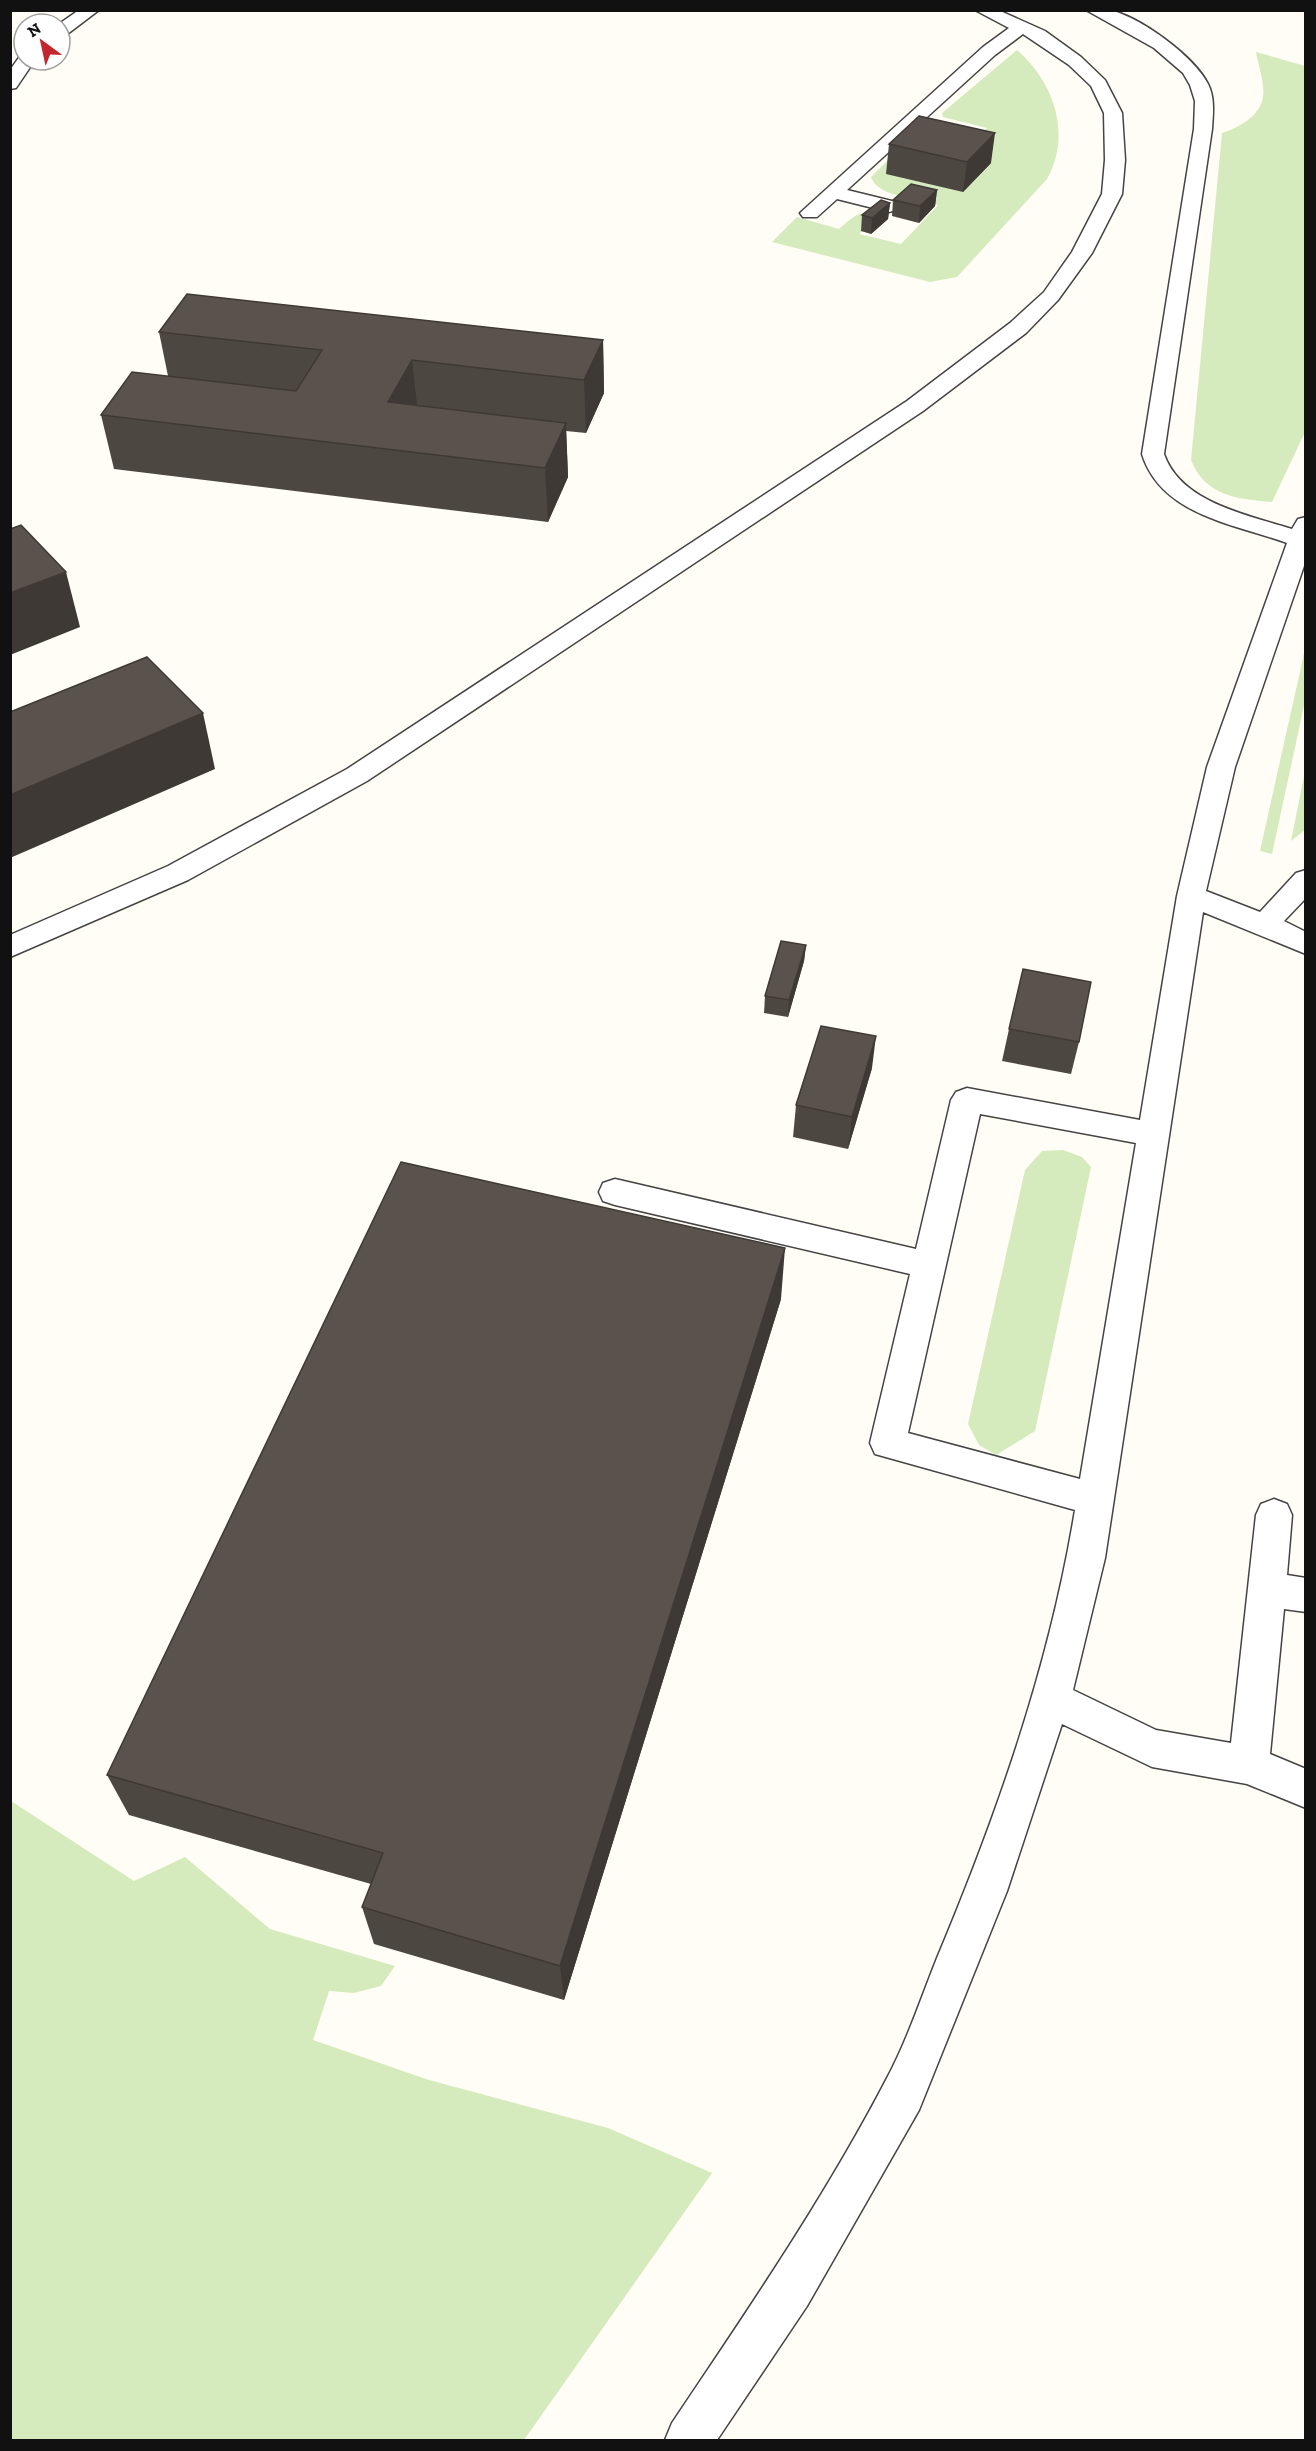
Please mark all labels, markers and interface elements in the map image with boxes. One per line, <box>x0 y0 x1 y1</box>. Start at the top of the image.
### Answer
north arrow <box>12 12 72 72</box>
text: N <box>24 19 44 41</box>

